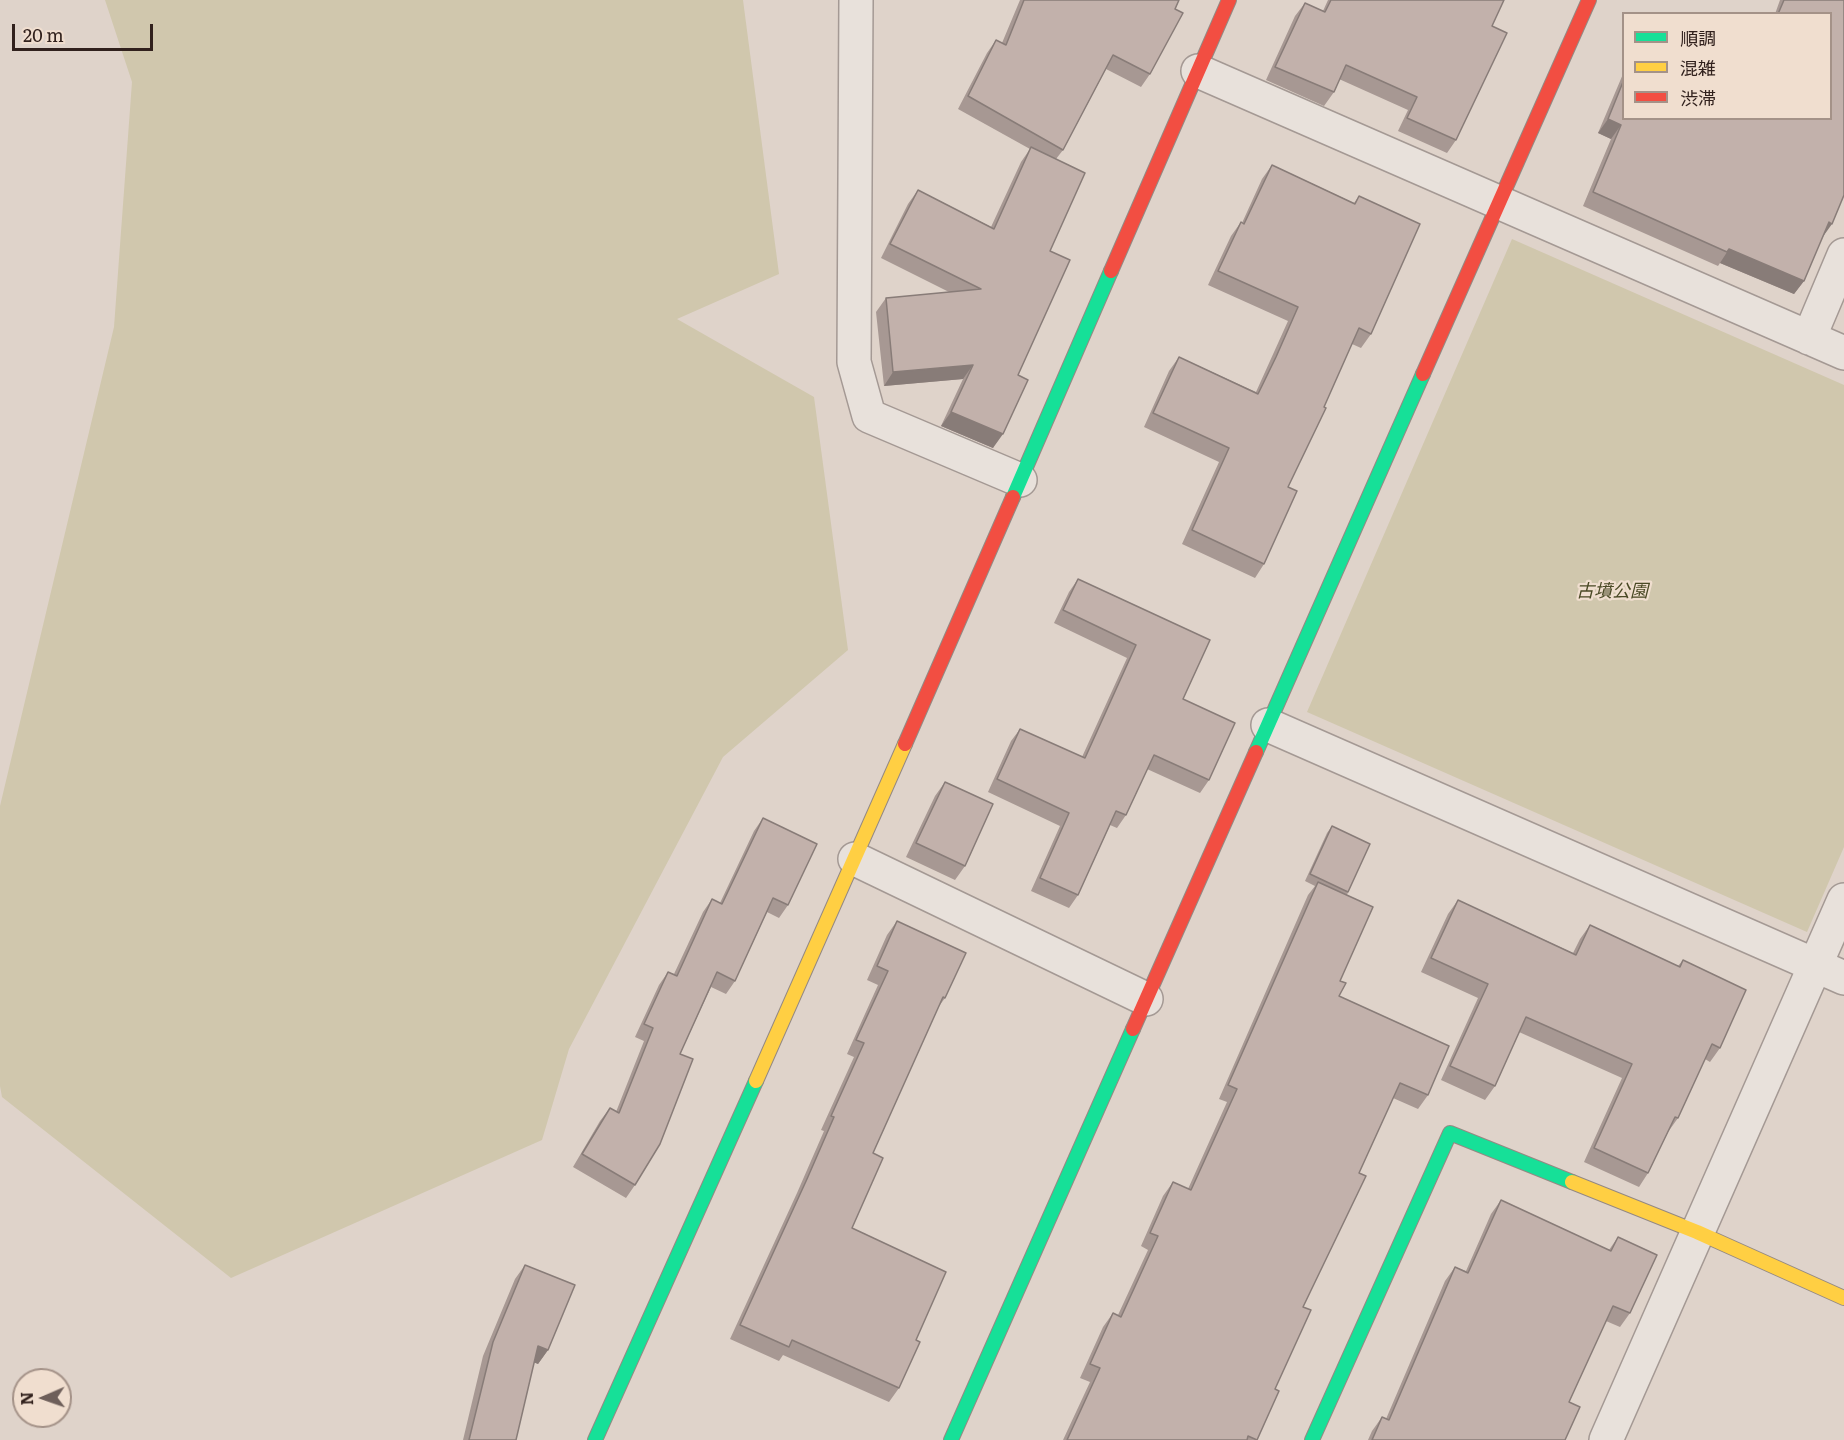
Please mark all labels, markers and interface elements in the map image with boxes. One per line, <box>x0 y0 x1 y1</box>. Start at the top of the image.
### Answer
scale bar <box>15 12 156 50</box>
legend <box>1622 12 1832 120</box>
text: 20 m <box>23 21 64 48</box>
text: 順調 <box>1680 24 1716 51</box>
text: 混雑 <box>1680 54 1716 81</box>
text: 渋滞 <box>1680 84 1716 111</box>
park label: 古墳公園 <box>1576 581 1648 603</box>
north arrow <box>12 1368 72 1428</box>
text: N <box>14 1391 38 1406</box>

